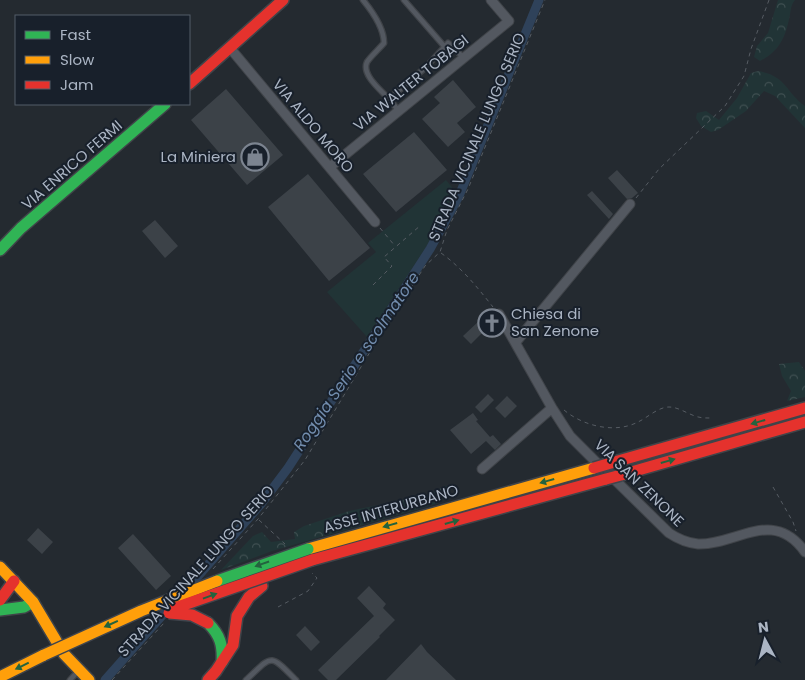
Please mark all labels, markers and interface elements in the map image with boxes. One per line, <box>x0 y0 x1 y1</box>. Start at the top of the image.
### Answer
legend <box>15 15 190 105</box>
text: Fast <box>60 24 91 45</box>
street label: STRADA VICINALE LUNGO SERIO <box>423 29 530 244</box>
street label: VIA WALTER TOBAGI <box>349 30 473 136</box>
text: Slow <box>60 49 95 70</box>
text: Jam <box>60 74 94 95</box>
street label: VIA ALDO MORO <box>268 74 359 177</box>
street label: VIA ENRICO FERMI <box>17 115 127 214</box>
shop icon: La Miniera <box>240 142 270 172</box>
place label: La Miniera <box>160 146 236 167</box>
water label: Roggia Serio e scolmatore <box>288 267 425 455</box>
place label: Chiesa di San Zenone <box>511 303 599 341</box>
church icon: Chiesa di San Zenone <box>477 308 507 338</box>
one-way arrow <box>750 418 765 426</box>
street label: VIA SAN ZENONE <box>590 434 689 531</box>
one-way arrow <box>660 457 675 465</box>
one-way arrow <box>539 477 554 485</box>
street label: ASSE INTERURBANO <box>321 479 461 538</box>
street label: STRADA VICINALE LUNGO SERIO <box>113 480 279 661</box>
one-way arrow <box>445 518 460 526</box>
one-way arrow <box>383 521 398 529</box>
one-way arrow <box>254 560 269 568</box>
one-way arrow <box>202 592 217 599</box>
north arrow <box>740 615 790 665</box>
text: N <box>757 617 770 638</box>
one-way arrow <box>104 620 118 628</box>
one-way arrow <box>15 662 29 670</box>

